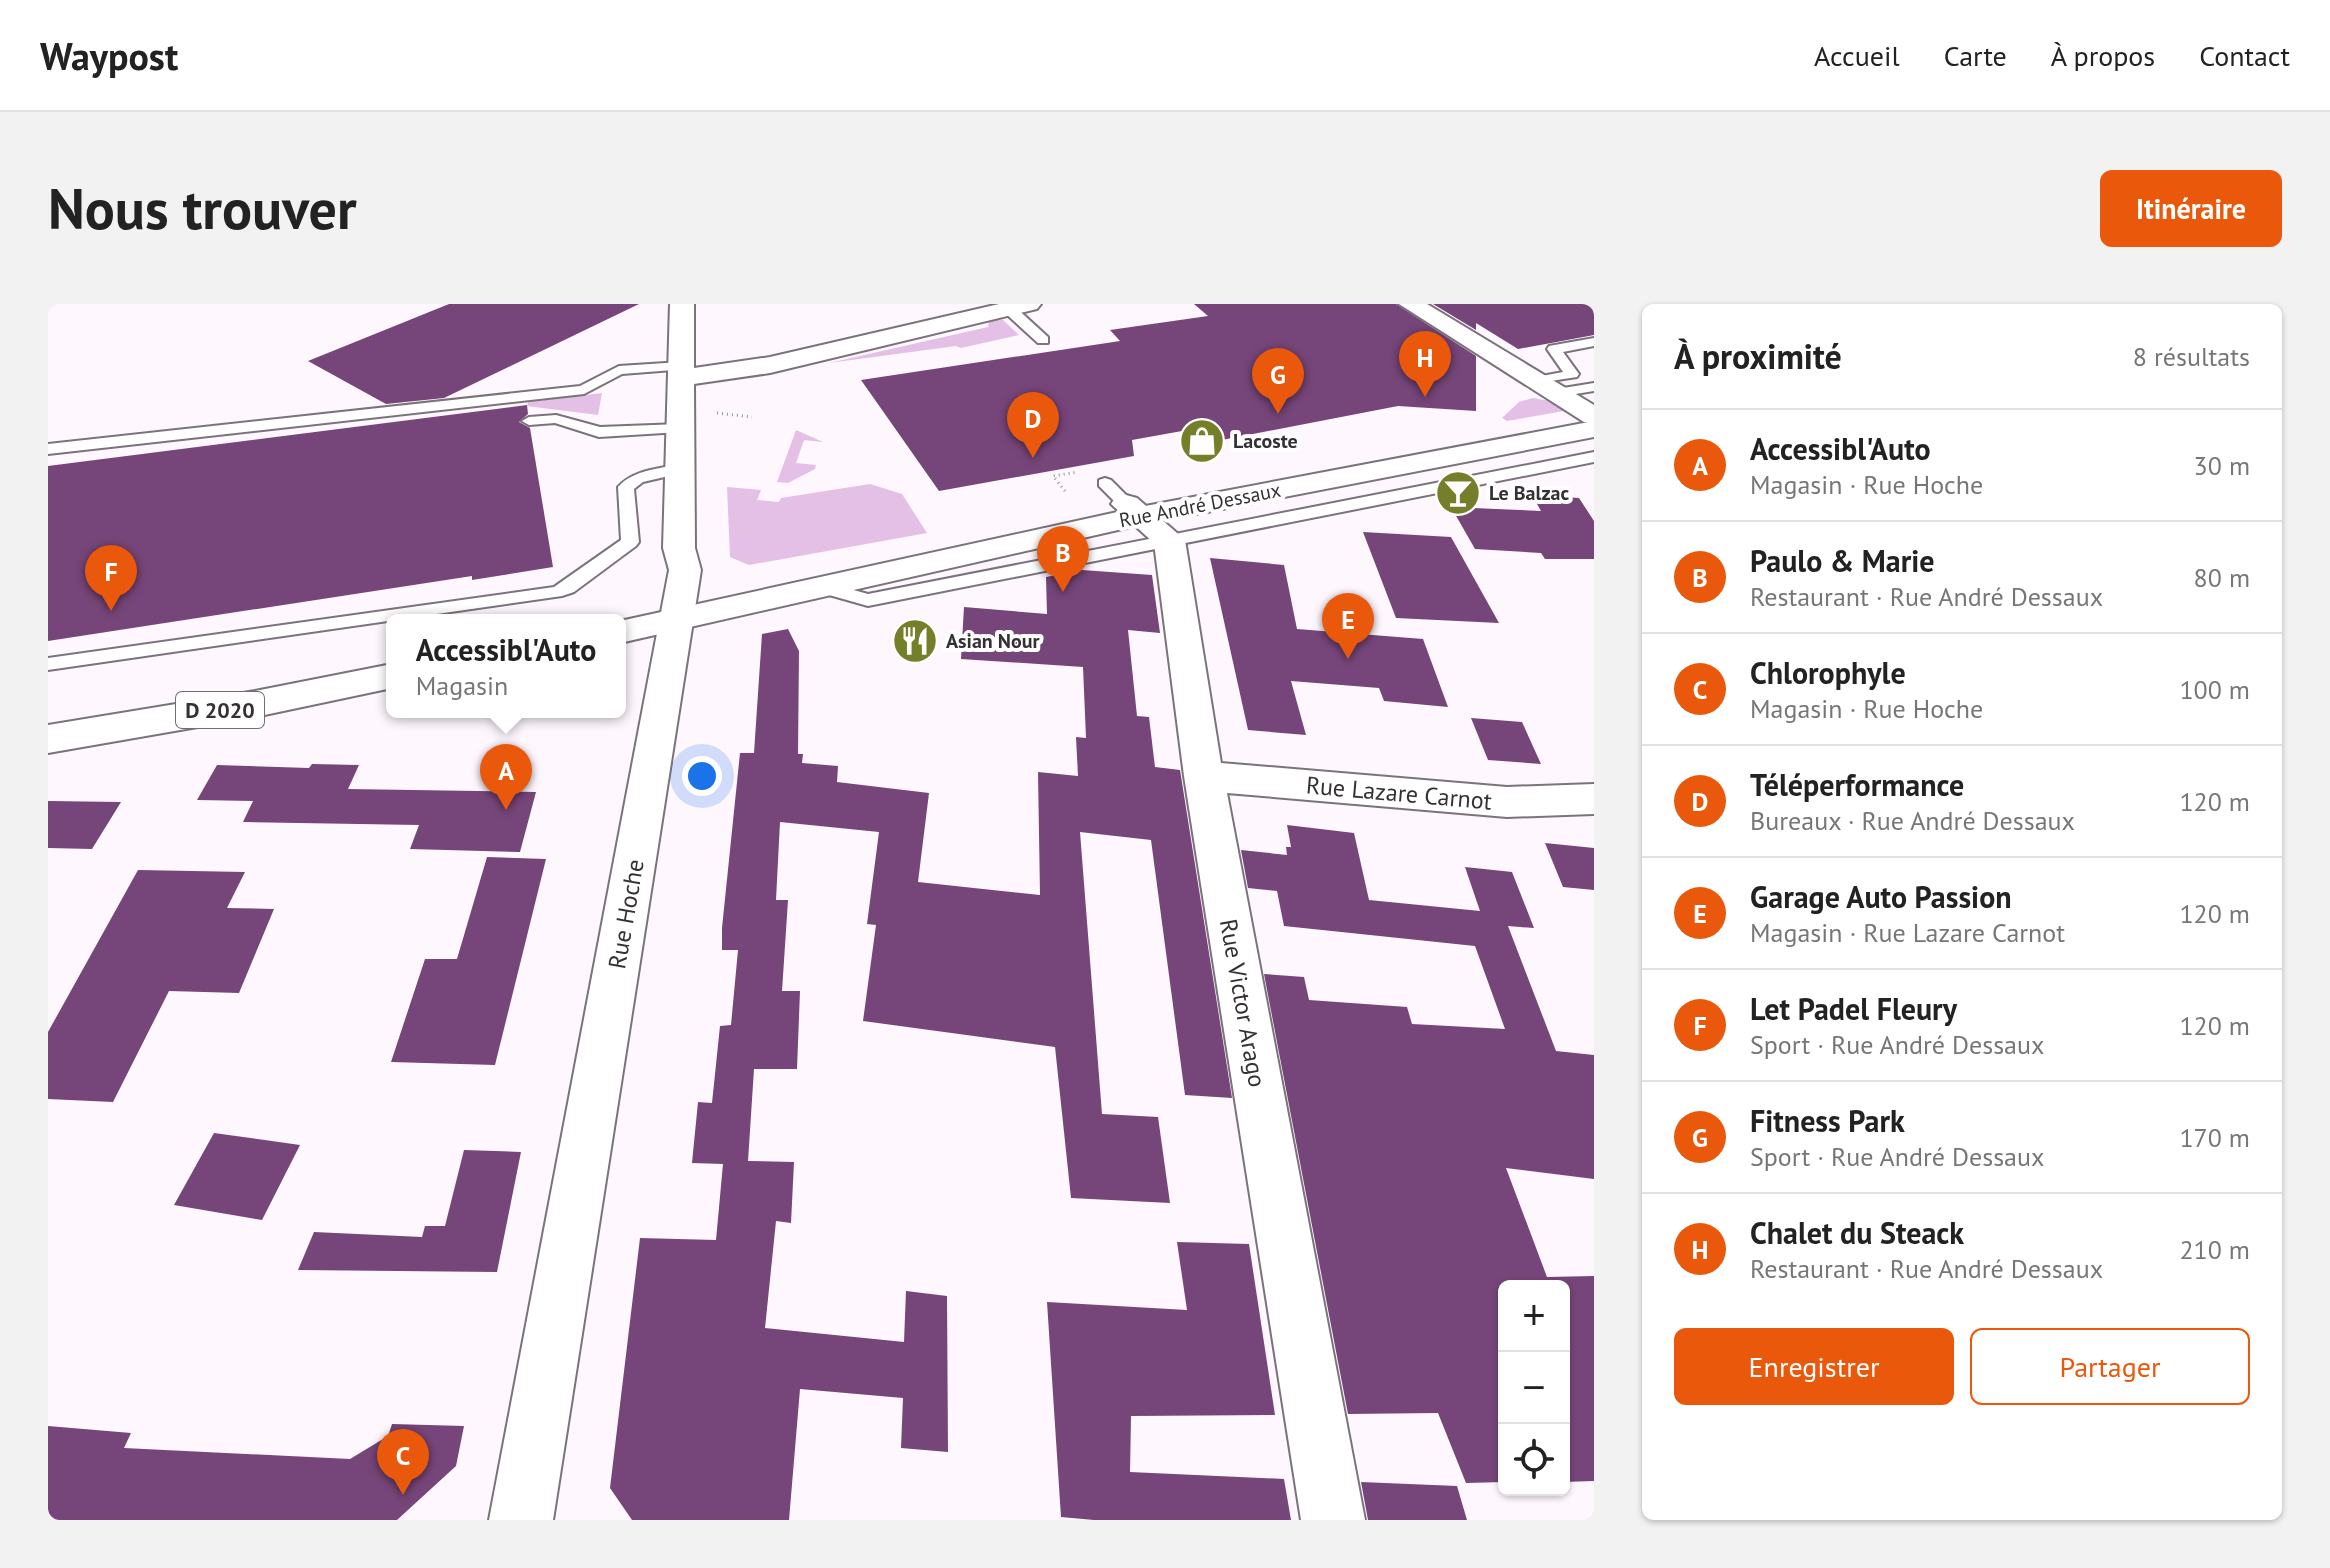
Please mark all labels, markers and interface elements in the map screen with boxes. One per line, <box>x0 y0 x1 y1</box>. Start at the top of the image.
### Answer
text: Waypost <box>40 31 178 80</box>
text: Accueil <box>1814 37 1900 74</box>
text: Carte <box>1944 37 2007 74</box>
text: À propos <box>2051 37 2155 74</box>
text: Contact <box>2199 37 2290 74</box>
button: Itinéraire <box>2100 170 2282 247</box>
text: Nous trouver <box>48 172 357 244</box>
pin: H <box>1399 331 1451 397</box>
text: À proximité <box>1674 334 1842 378</box>
text: 8 résultats <box>2133 340 2250 373</box>
pin: G <box>1252 348 1304 414</box>
pin: D <box>1007 392 1059 458</box>
shop icon: Lacoste <box>1178 417 1226 465</box>
place label: Lacoste <box>1233 428 1298 454</box>
text: Accessibl'Auto <box>1750 429 1931 468</box>
text: A <box>1692 449 1708 482</box>
text: 30 m <box>2194 449 2250 482</box>
text: Magasin · Rue Hoche <box>1750 468 1983 501</box>
bar icon: Le Balzac <box>1434 469 1482 517</box>
street label: Rue André Dessaux <box>1117 477 1283 533</box>
place label: Le Balzac <box>1489 480 1570 506</box>
pin: B <box>1037 526 1089 592</box>
text: Paulo & Marie <box>1750 541 1935 580</box>
pin: F <box>85 545 137 611</box>
text: B <box>1692 561 1708 594</box>
text: 80 m <box>2194 561 2250 594</box>
text: Restaurant · Rue André Dessaux <box>1750 580 2103 613</box>
pin: E <box>1322 593 1374 659</box>
popup <box>386 614 626 718</box>
restaurant icon: Asian Nour <box>891 617 939 665</box>
place label: Asian Nour <box>946 628 1039 654</box>
text: Accessibl'Auto <box>416 630 596 669</box>
text: Chlorophyle <box>1750 653 1906 692</box>
text: Magasin <box>416 669 508 702</box>
text: C <box>1693 673 1707 706</box>
text: 100 m <box>2179 673 2250 706</box>
road number: D 2020 <box>176 692 264 728</box>
text: Magasin · Rue Hoche <box>1750 692 1983 725</box>
pin: A <box>480 744 532 810</box>
your location <box>682 756 722 796</box>
text: Téléperformance <box>1750 765 1964 804</box>
street label: Rue Lazare Carnot <box>1305 769 1493 817</box>
text: D <box>1692 785 1708 818</box>
text: 120 m <box>2179 785 2250 818</box>
text: Bureaux · Rue André Dessaux <box>1750 804 2075 837</box>
street label: Rue Hoche <box>601 857 651 971</box>
text: Garage Auto Passion <box>1750 877 2012 916</box>
text: E <box>1693 897 1707 930</box>
text: 120 m <box>2179 897 2250 930</box>
text: Magasin · Rue Lazare Carnot <box>1750 916 2065 949</box>
street label: Rue Victor Arago <box>1213 917 1273 1089</box>
text: Let Padel Fleury <box>1750 989 1957 1028</box>
text: F <box>1693 1009 1707 1042</box>
text: 120 m <box>2179 1009 2250 1042</box>
text: Sport · Rue André Dessaux <box>1750 1028 2044 1061</box>
text: Fitness Park <box>1750 1101 1905 1140</box>
text: G <box>1692 1121 1708 1154</box>
text: 170 m <box>2179 1121 2250 1154</box>
text: Sport · Rue André Dessaux <box>1750 1140 2044 1173</box>
text: Chalet du Steack <box>1750 1213 1964 1252</box>
text: H <box>1692 1233 1708 1266</box>
text: 210 m <box>2179 1233 2250 1266</box>
text: Restaurant · Rue André Dessaux <box>1750 1252 2103 1285</box>
map controls <box>1498 1280 1570 1496</box>
button: + <box>1498 1280 1570 1352</box>
button: Enregistrer <box>1674 1328 1954 1405</box>
button: Partager <box>1970 1328 2250 1405</box>
button: − <box>1498 1352 1570 1424</box>
button: locate <box>1498 1424 1570 1496</box>
pin: C <box>377 1429 429 1495</box>

